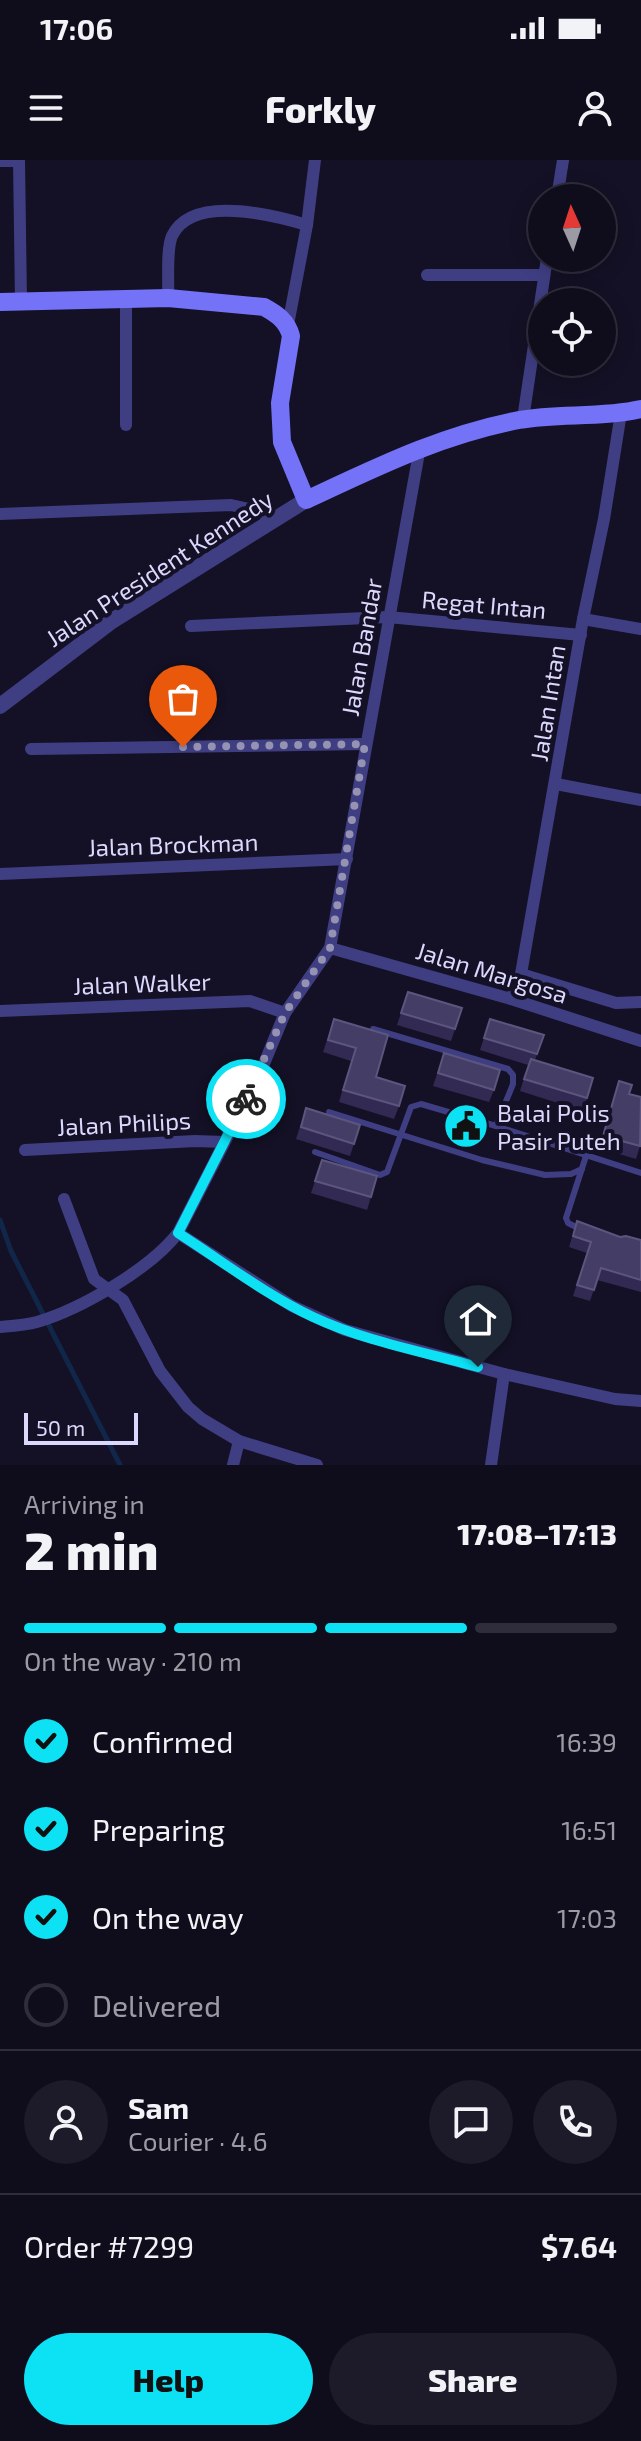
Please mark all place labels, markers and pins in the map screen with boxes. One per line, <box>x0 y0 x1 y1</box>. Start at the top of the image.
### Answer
pin <box>149 665 217 747</box>
place label: Balai Polis Pasir Puteh <box>497 1098 621 1155</box>
public building icon: Balai Polis Pasir Puteh <box>442 1102 490 1150</box>
pin <box>444 1285 512 1367</box>

